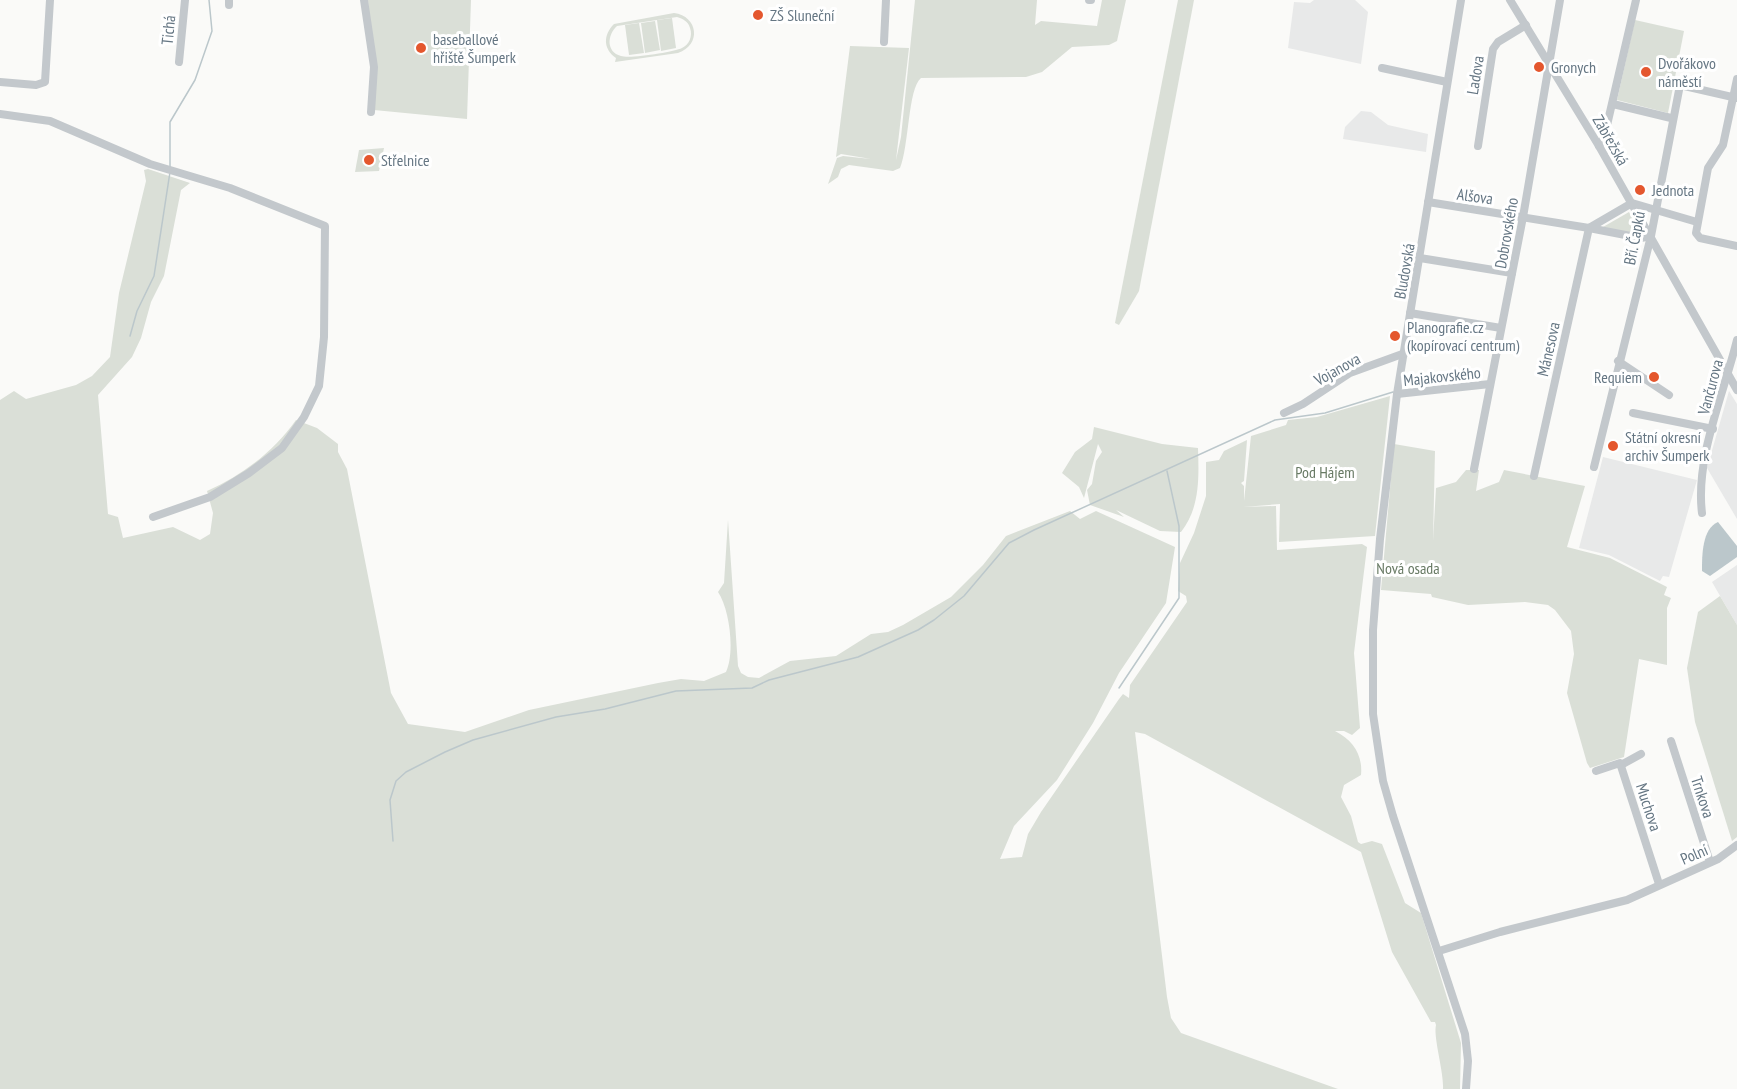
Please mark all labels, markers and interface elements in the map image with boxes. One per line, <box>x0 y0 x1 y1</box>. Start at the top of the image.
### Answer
place label: ZŠ Sluneční <box>770 5 835 25</box>
marker: ZŠ Sluneční <box>751 8 765 22</box>
street label: Tichá <box>156 14 180 46</box>
place label: baseballové hřiště Šumperk <box>433 29 517 67</box>
marker: baseballové hřiště Šumperk <box>414 41 428 55</box>
place label: Dvořákovo náměstí <box>1658 53 1716 91</box>
street label: Ladova <box>1462 54 1488 96</box>
place label: Gronych <box>1551 57 1596 77</box>
marker: Gronych <box>1532 60 1546 74</box>
marker: Dvořákovo náměstí <box>1639 65 1653 79</box>
street label: Zábřežská <box>1589 111 1633 169</box>
place label: Střelnice <box>381 150 430 170</box>
marker: Střelnice <box>362 153 376 167</box>
place label: Jednota <box>1651 180 1694 200</box>
marker: Jednota <box>1633 183 1647 197</box>
street label: Alšova <box>1456 184 1494 208</box>
street label: Dobrovského <box>1490 196 1522 270</box>
street label: Bří. Čapků <box>1619 209 1649 267</box>
street label: Bludovská <box>1389 242 1419 300</box>
place label: Planografie.cz (kopírovací centrum) <box>1407 317 1520 355</box>
street label: Mánesova <box>1532 320 1564 378</box>
marker: Planografie.cz (kopírovací centrum) <box>1388 329 1402 343</box>
street label: Vojanova <box>1310 348 1364 390</box>
street label: Vančurova <box>1693 357 1727 418</box>
street label: Majakovského <box>1402 362 1482 390</box>
place label: Requiem <box>1594 367 1642 387</box>
marker: Requiem <box>1647 370 1661 384</box>
place label: Státní okresní archiv Šumperk <box>1625 427 1710 465</box>
marker: Státní okresní archiv Šumperk <box>1606 439 1620 453</box>
park label: Pod Hájem <box>1295 462 1355 482</box>
park label: Nová osada <box>1376 558 1440 578</box>
street label: Trnkova <box>1687 774 1719 820</box>
street label: Muchova <box>1632 780 1666 834</box>
street label: Polní <box>1677 839 1711 869</box>

